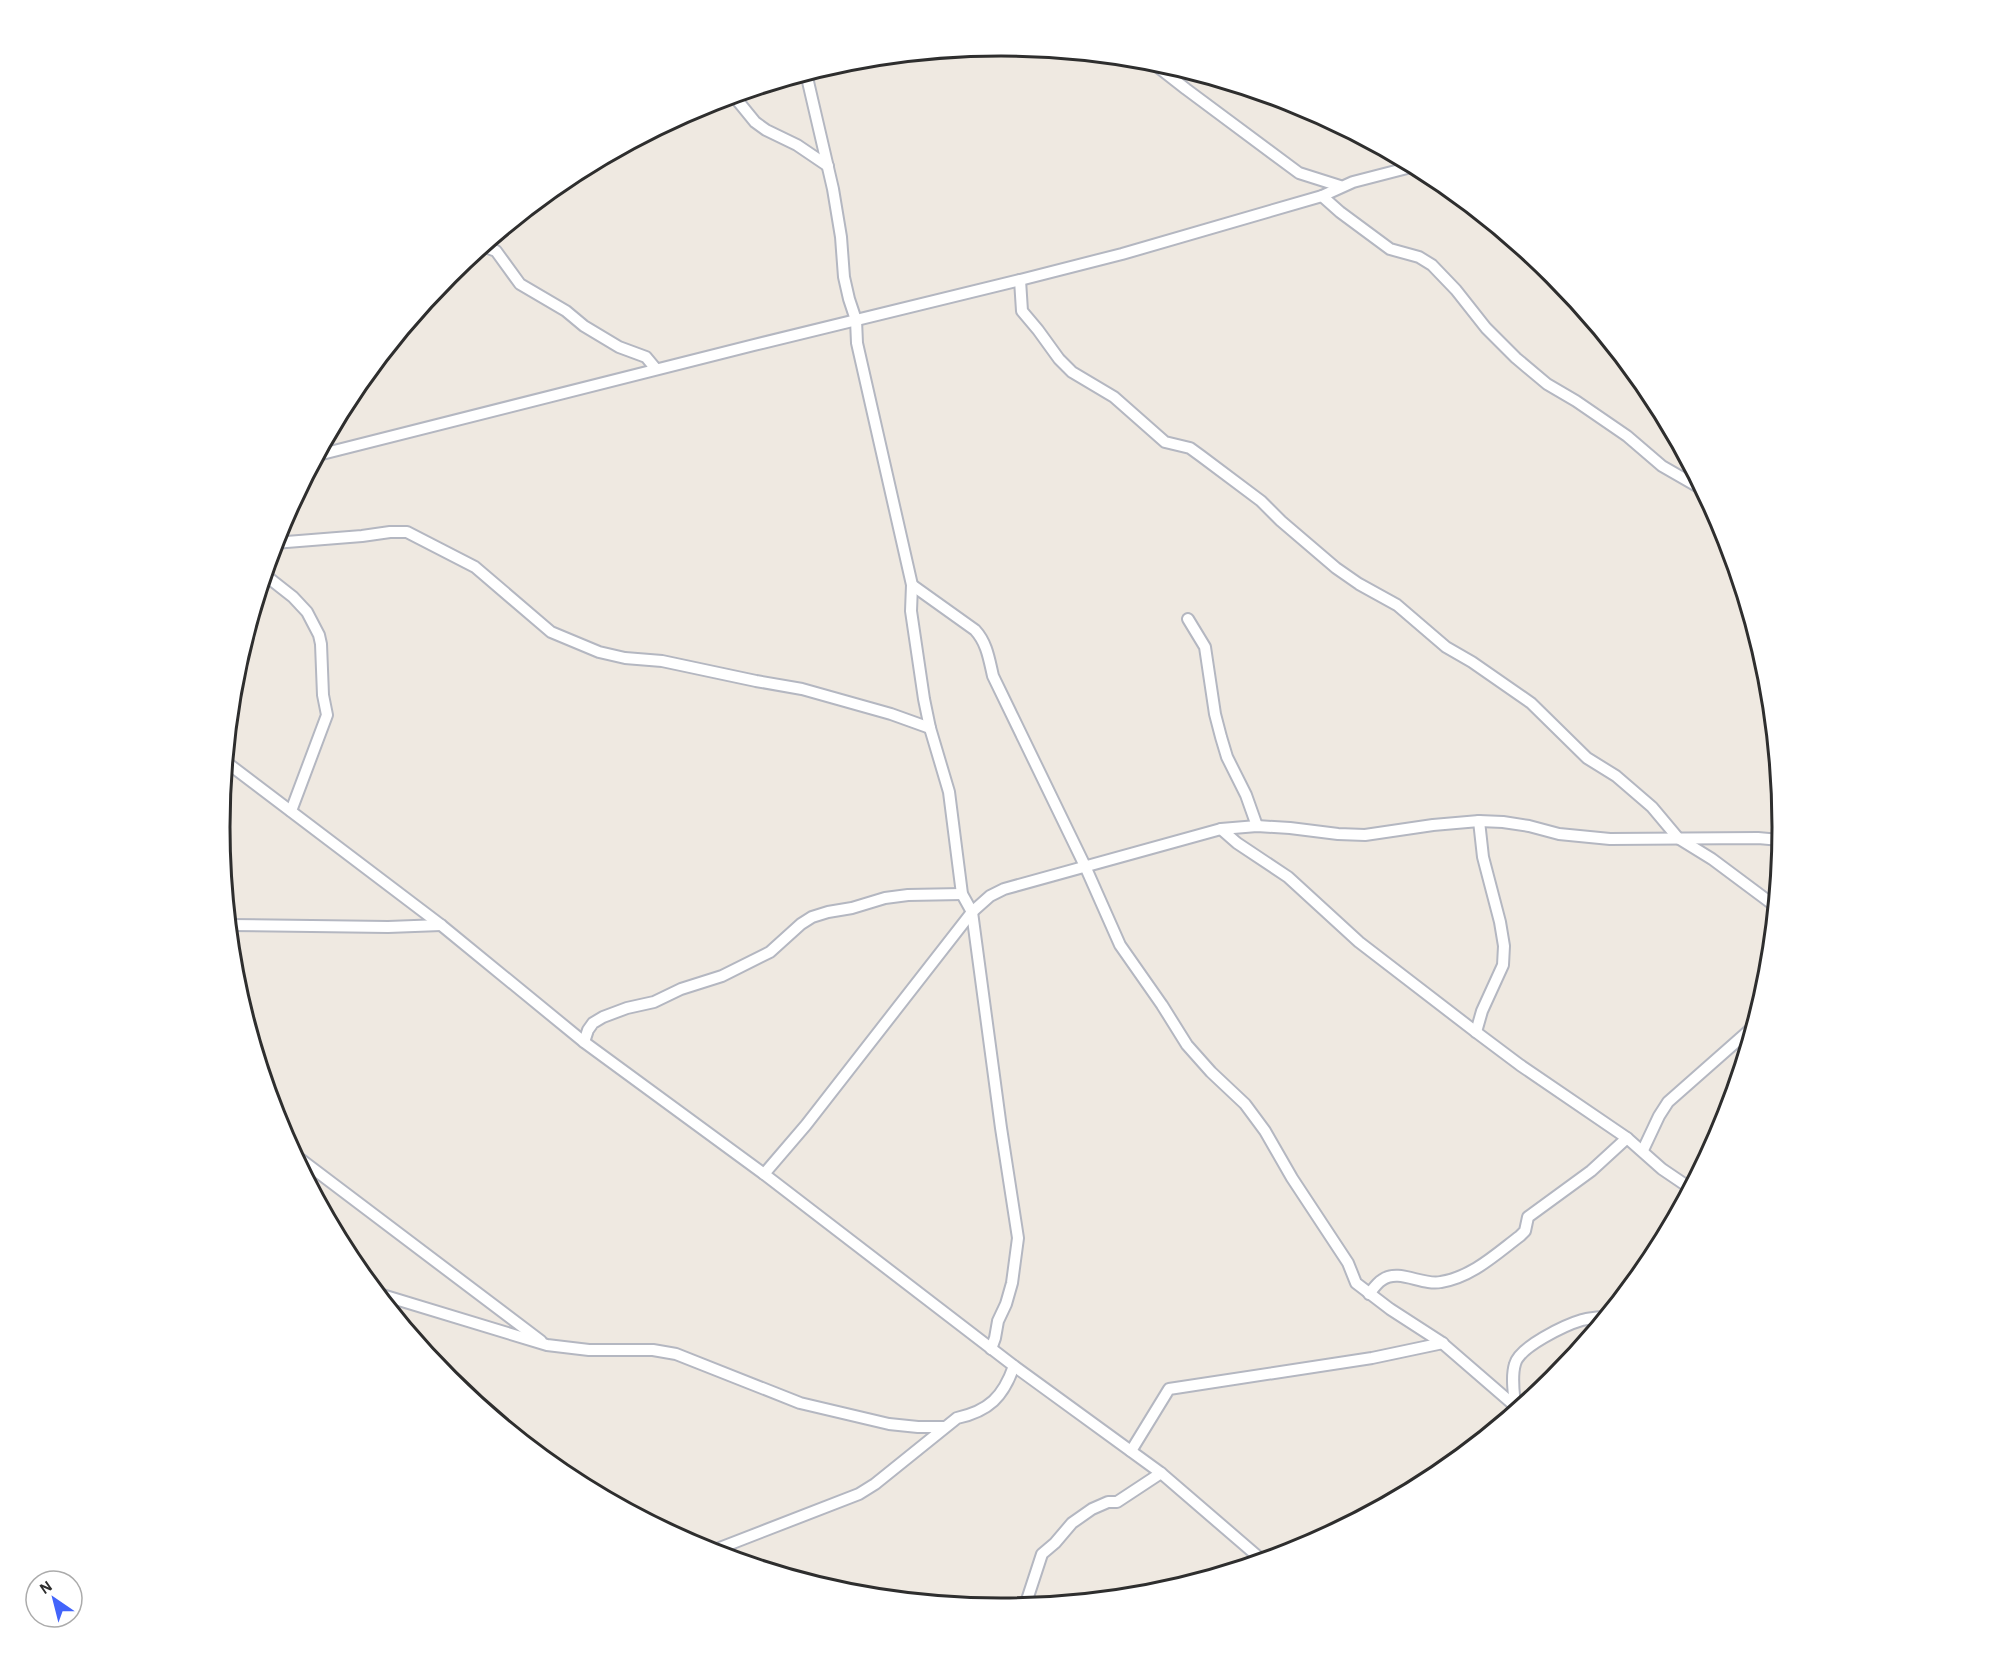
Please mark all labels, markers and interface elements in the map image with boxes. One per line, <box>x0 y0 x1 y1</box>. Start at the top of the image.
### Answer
north arrow <box>24 1569 84 1629</box>
text: N <box>37 1578 55 1597</box>

